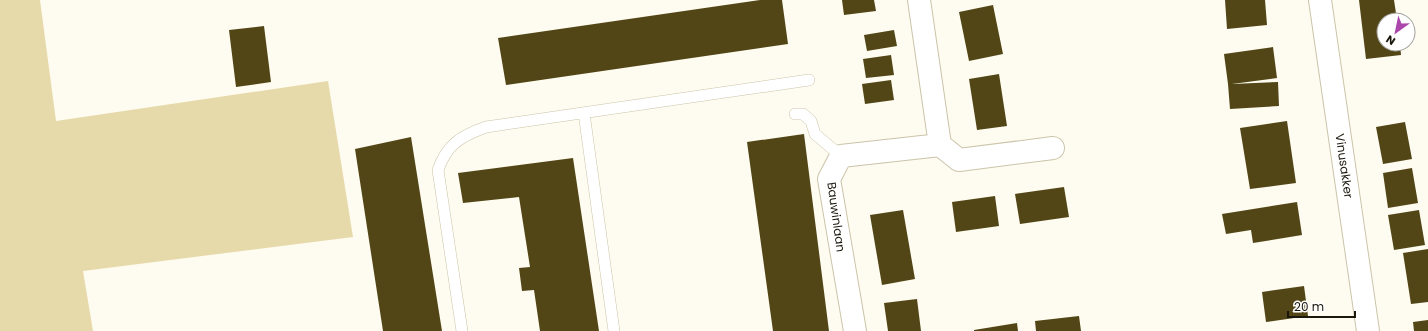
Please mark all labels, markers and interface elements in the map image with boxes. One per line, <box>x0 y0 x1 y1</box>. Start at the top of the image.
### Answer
north arrow <box>1376 12 1416 52</box>
text: N <box>1383 31 1398 49</box>
street label: Vinusakker <box>1332 133 1358 200</box>
street label: Bauwinlaan <box>823 181 850 253</box>
scale bar <box>1288 293 1355 319</box>
text: 20 m <box>1294 298 1324 315</box>

